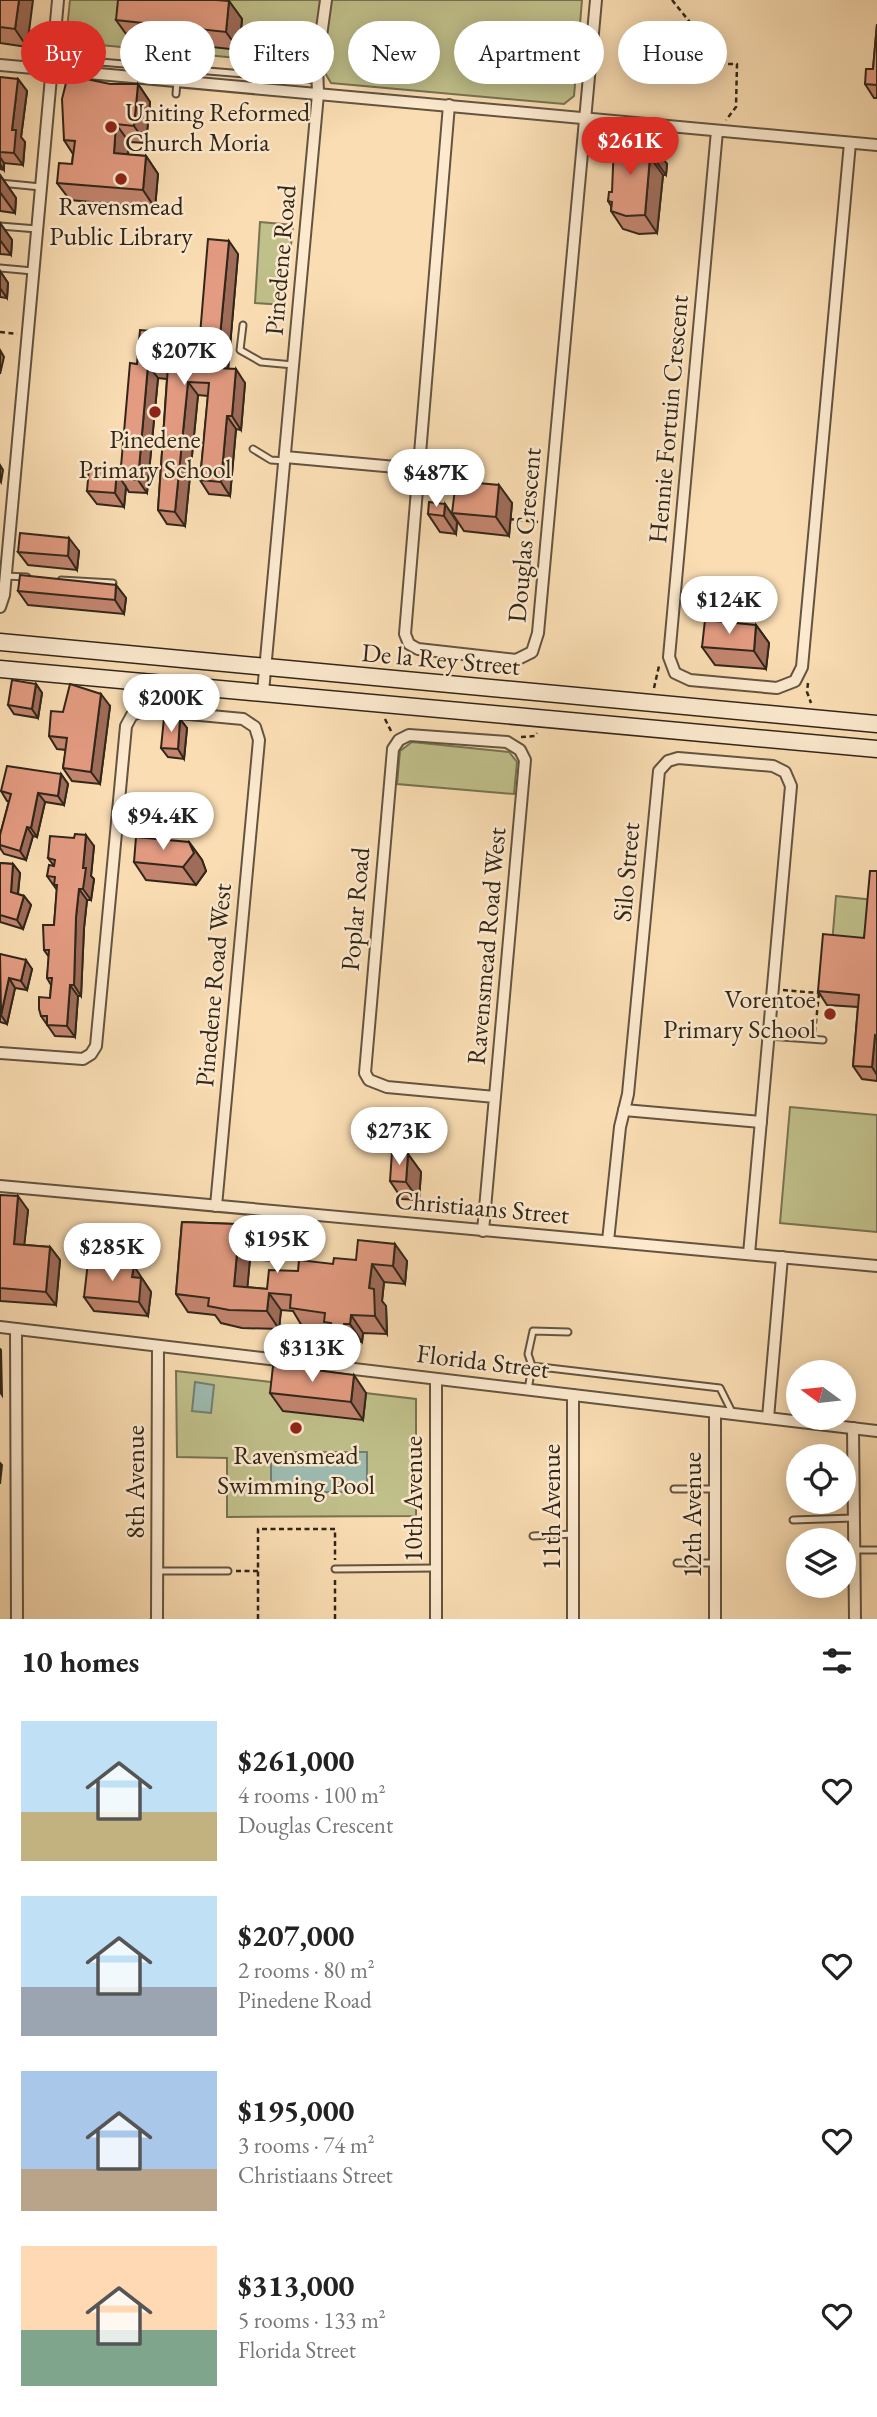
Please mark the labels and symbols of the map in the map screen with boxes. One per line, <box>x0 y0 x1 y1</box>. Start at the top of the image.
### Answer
place label: Uniting Reformed Church Moria <box>125 95 311 159</box>
pin: $261K <box>581 118 679 177</box>
marker: Uniting Reformed Church Moria <box>103 119 119 135</box>
marker: Ravensmead Public Library <box>113 171 129 187</box>
street label: Pinedene Road <box>256 182 304 337</box>
place label: Ravensmead Public Library <box>49 189 193 253</box>
street label: Hennie Fortuin Crescent <box>640 293 696 545</box>
pin: $207K <box>135 328 233 387</box>
marker: Pinedene Primary School <box>147 404 163 420</box>
place label: Pinedene Primary School <box>79 422 231 486</box>
street label: Douglas Crescent <box>499 446 549 624</box>
pin: $487K <box>387 449 485 509</box>
pin: $124K <box>680 576 778 636</box>
street label: De la Rey Street <box>360 635 522 683</box>
pin: $200K <box>122 674 220 734</box>
pin: $94.4K <box>106 792 220 852</box>
street label: Silo Street <box>605 821 647 923</box>
street label: Ravensmead Road West <box>459 826 513 1066</box>
street label: Poplar Road <box>333 845 377 972</box>
street label: Pinedene Road West <box>187 882 239 1088</box>
place label: Vorentoe Primary School <box>663 982 816 1046</box>
marker: Vorentoe Primary School <box>822 1006 838 1022</box>
pin: $273K <box>350 1108 448 1167</box>
street label: Christiaans Street <box>393 1182 571 1232</box>
pin: $195K <box>228 1216 326 1275</box>
pin: $285K <box>63 1224 161 1283</box>
pin: $313K <box>263 1324 361 1384</box>
street label: Florida Street <box>415 1336 551 1386</box>
north arrow <box>786 1360 856 1430</box>
marker: Ravensmead Swimming Pool <box>288 1420 304 1436</box>
street label: 8th Avenue <box>118 1425 152 1539</box>
street label: 10th Avenue <box>396 1436 430 1562</box>
place label: Ravensmead Swimming Pool <box>217 1438 375 1502</box>
street label: 11th Avenue <box>534 1444 568 1570</box>
street label: 12th Avenue <box>675 1452 709 1578</box>

